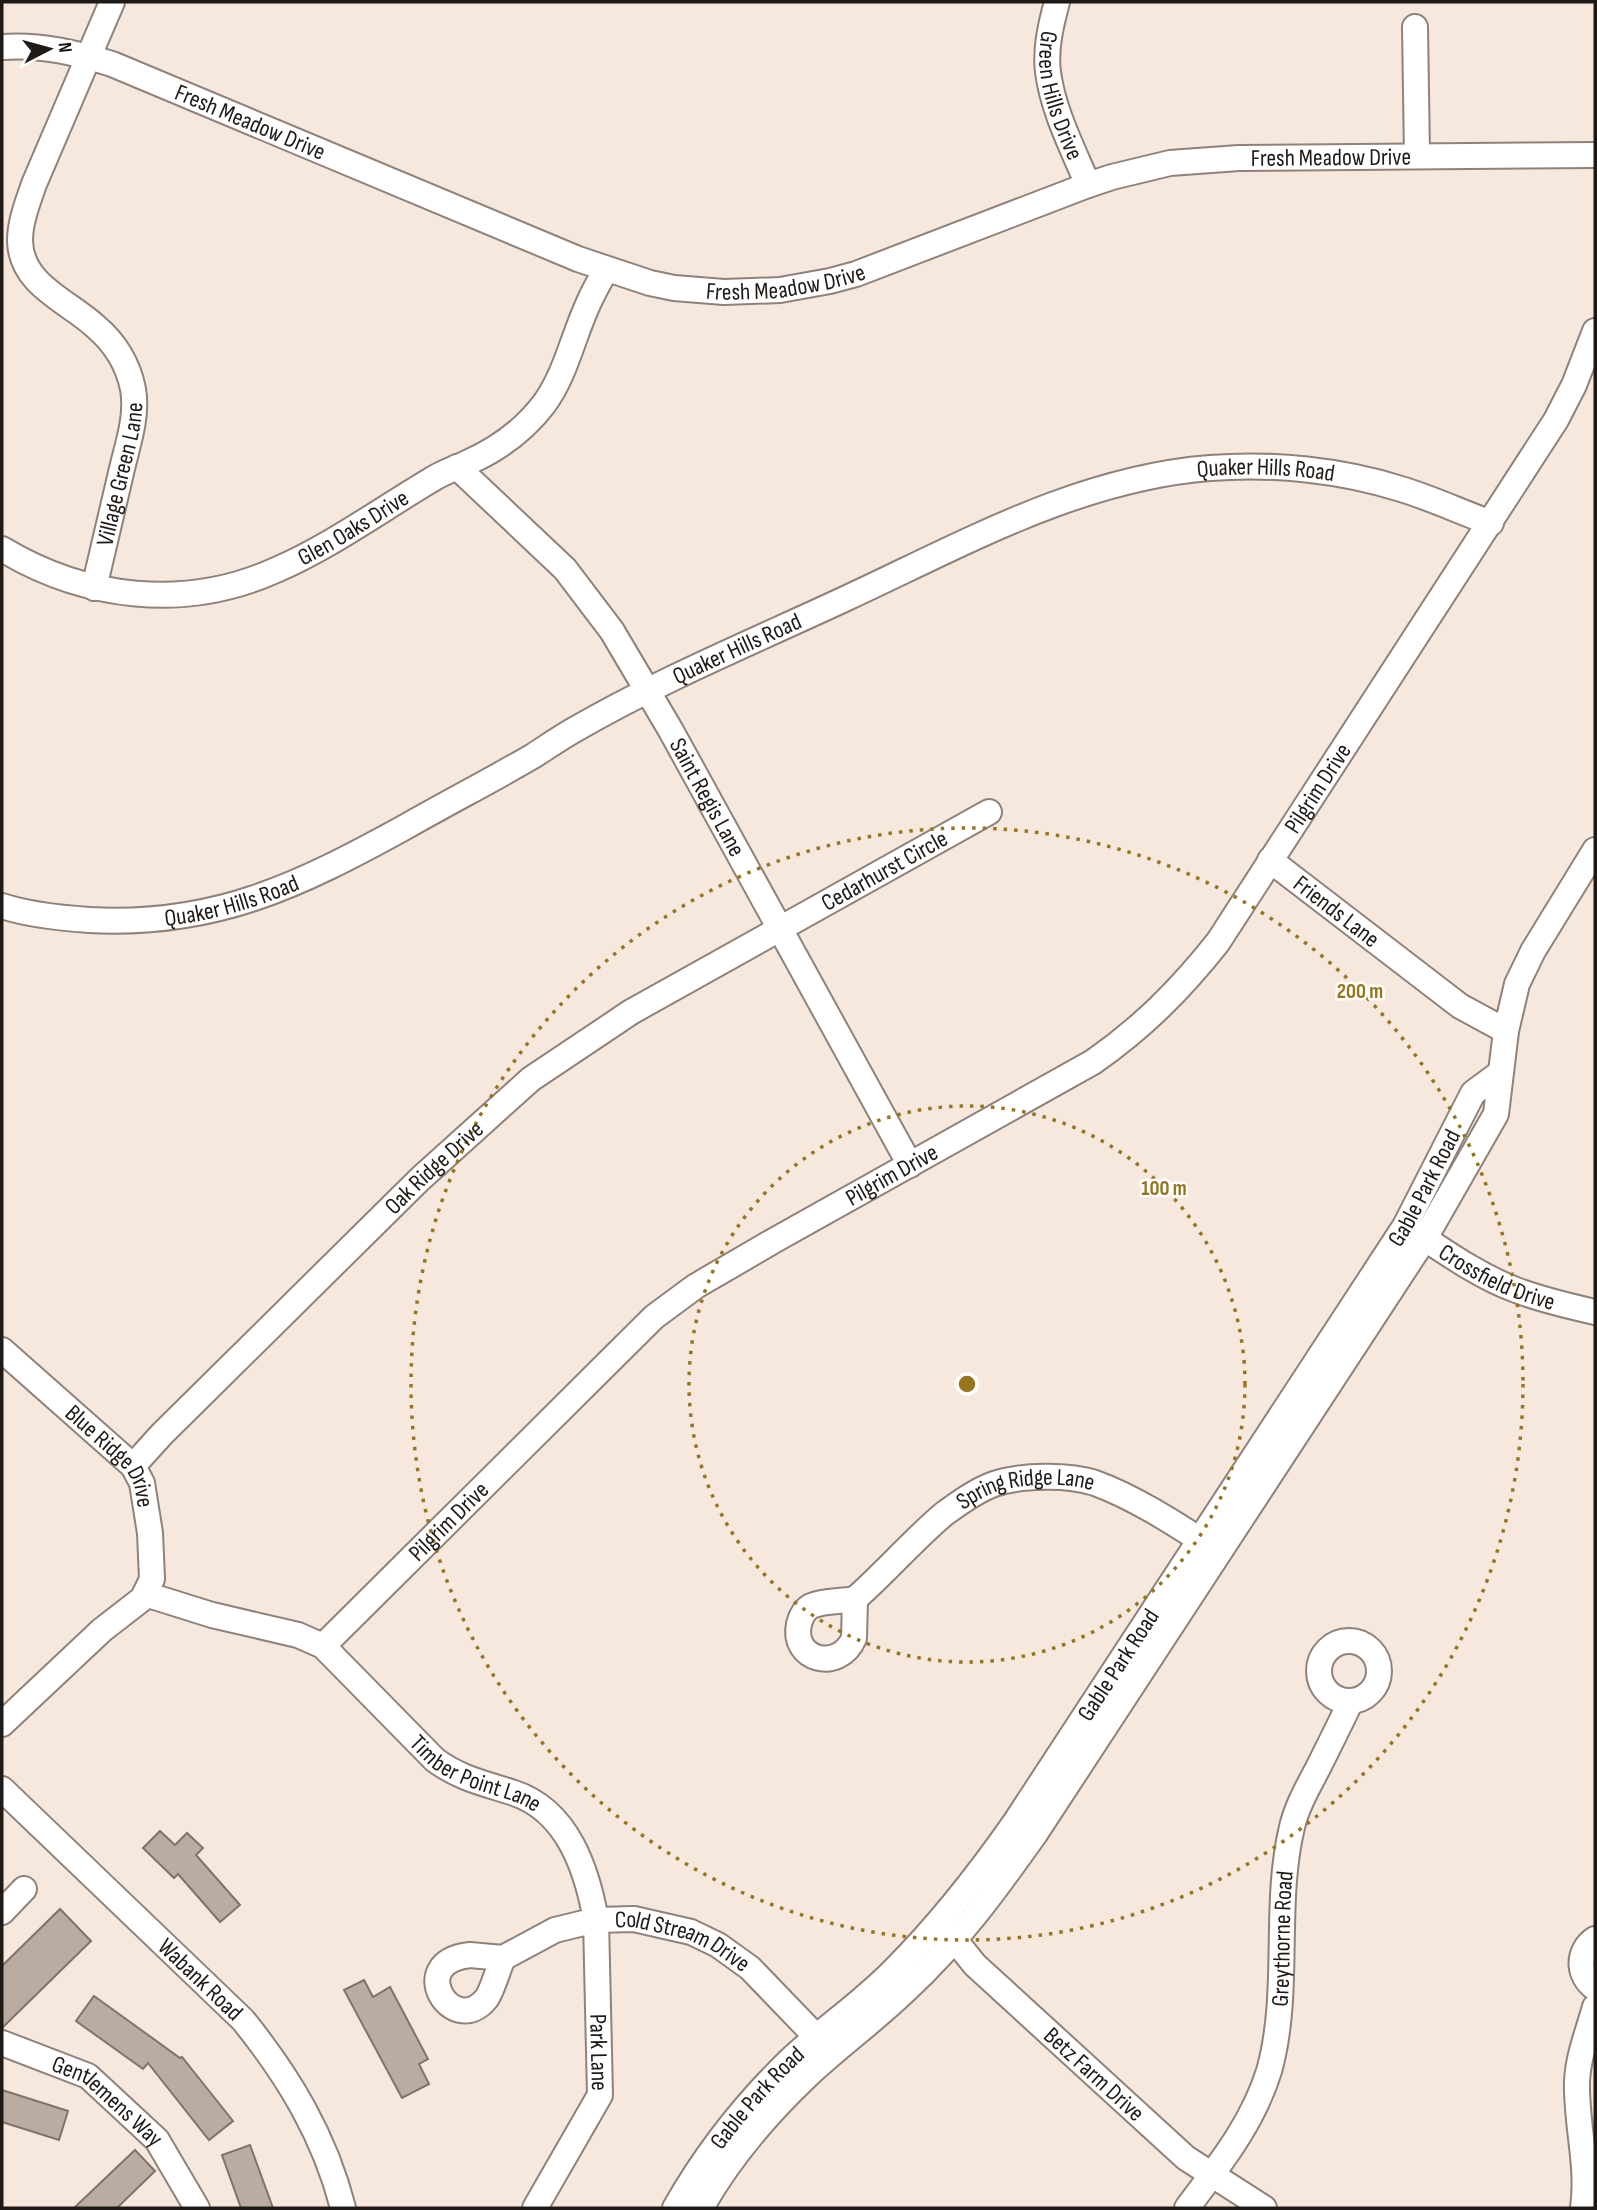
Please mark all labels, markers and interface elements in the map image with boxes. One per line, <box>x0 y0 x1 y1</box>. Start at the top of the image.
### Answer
north arrow <box>14 14 84 84</box>
street label: Green Hills Drive <box>1032 29 1089 164</box>
text: N <box>52 41 76 54</box>
street label: Fresh Meadow Drive <box>171 78 330 167</box>
street label: Fresh Meadow Drive <box>1251 143 1411 173</box>
street label: Fresh Meadow Drive <box>705 258 869 307</box>
street label: Village Green Lane <box>90 402 149 549</box>
street label: Quaker Hills Road <box>1195 452 1337 488</box>
street label: Glen Oaks Drive <box>293 483 414 572</box>
street label: Quaker Hills Road <box>668 607 806 691</box>
street label: Saint Regis Lane <box>663 733 751 862</box>
street label: Pilgrim Drive <box>1278 738 1358 839</box>
street label: Cedarhurst Circle <box>816 824 953 918</box>
street label: Quaker Hills Road <box>163 869 303 933</box>
street label: Friends Lane <box>1287 869 1385 954</box>
text: 200 m <box>1337 979 1383 1004</box>
street label: Oak Ridge Drive <box>379 1115 490 1221</box>
street label: Gable Park Road <box>1382 1125 1467 1252</box>
street label: Pilgrim Drive <box>841 1138 943 1213</box>
text: 100 m <box>1141 1176 1187 1201</box>
street label: Crossfield Drive <box>1433 1238 1558 1317</box>
centre of rings <box>955 1372 979 1396</box>
street label: Blue Ridge Drive <box>59 1399 160 1509</box>
street label: Spring Ridge Lane <box>951 1463 1098 1516</box>
street label: Pilgrim Drive <box>403 1476 495 1568</box>
street label: Gable Park Road <box>1071 1604 1166 1727</box>
street label: Timber Point Lane <box>403 1729 547 1818</box>
street label: Greythorne Road <box>1266 1869 1300 2007</box>
street label: Cold Stream Drive <box>614 1905 756 1978</box>
street label: Wabank Road <box>152 1932 249 2027</box>
street label: Park Lane <box>583 2013 614 2091</box>
street label: Betz Farm Drive <box>1038 2021 1150 2128</box>
street label: Gable Park Road <box>704 2040 810 2155</box>
street label: Gentlemens Way <box>48 2050 169 2153</box>

